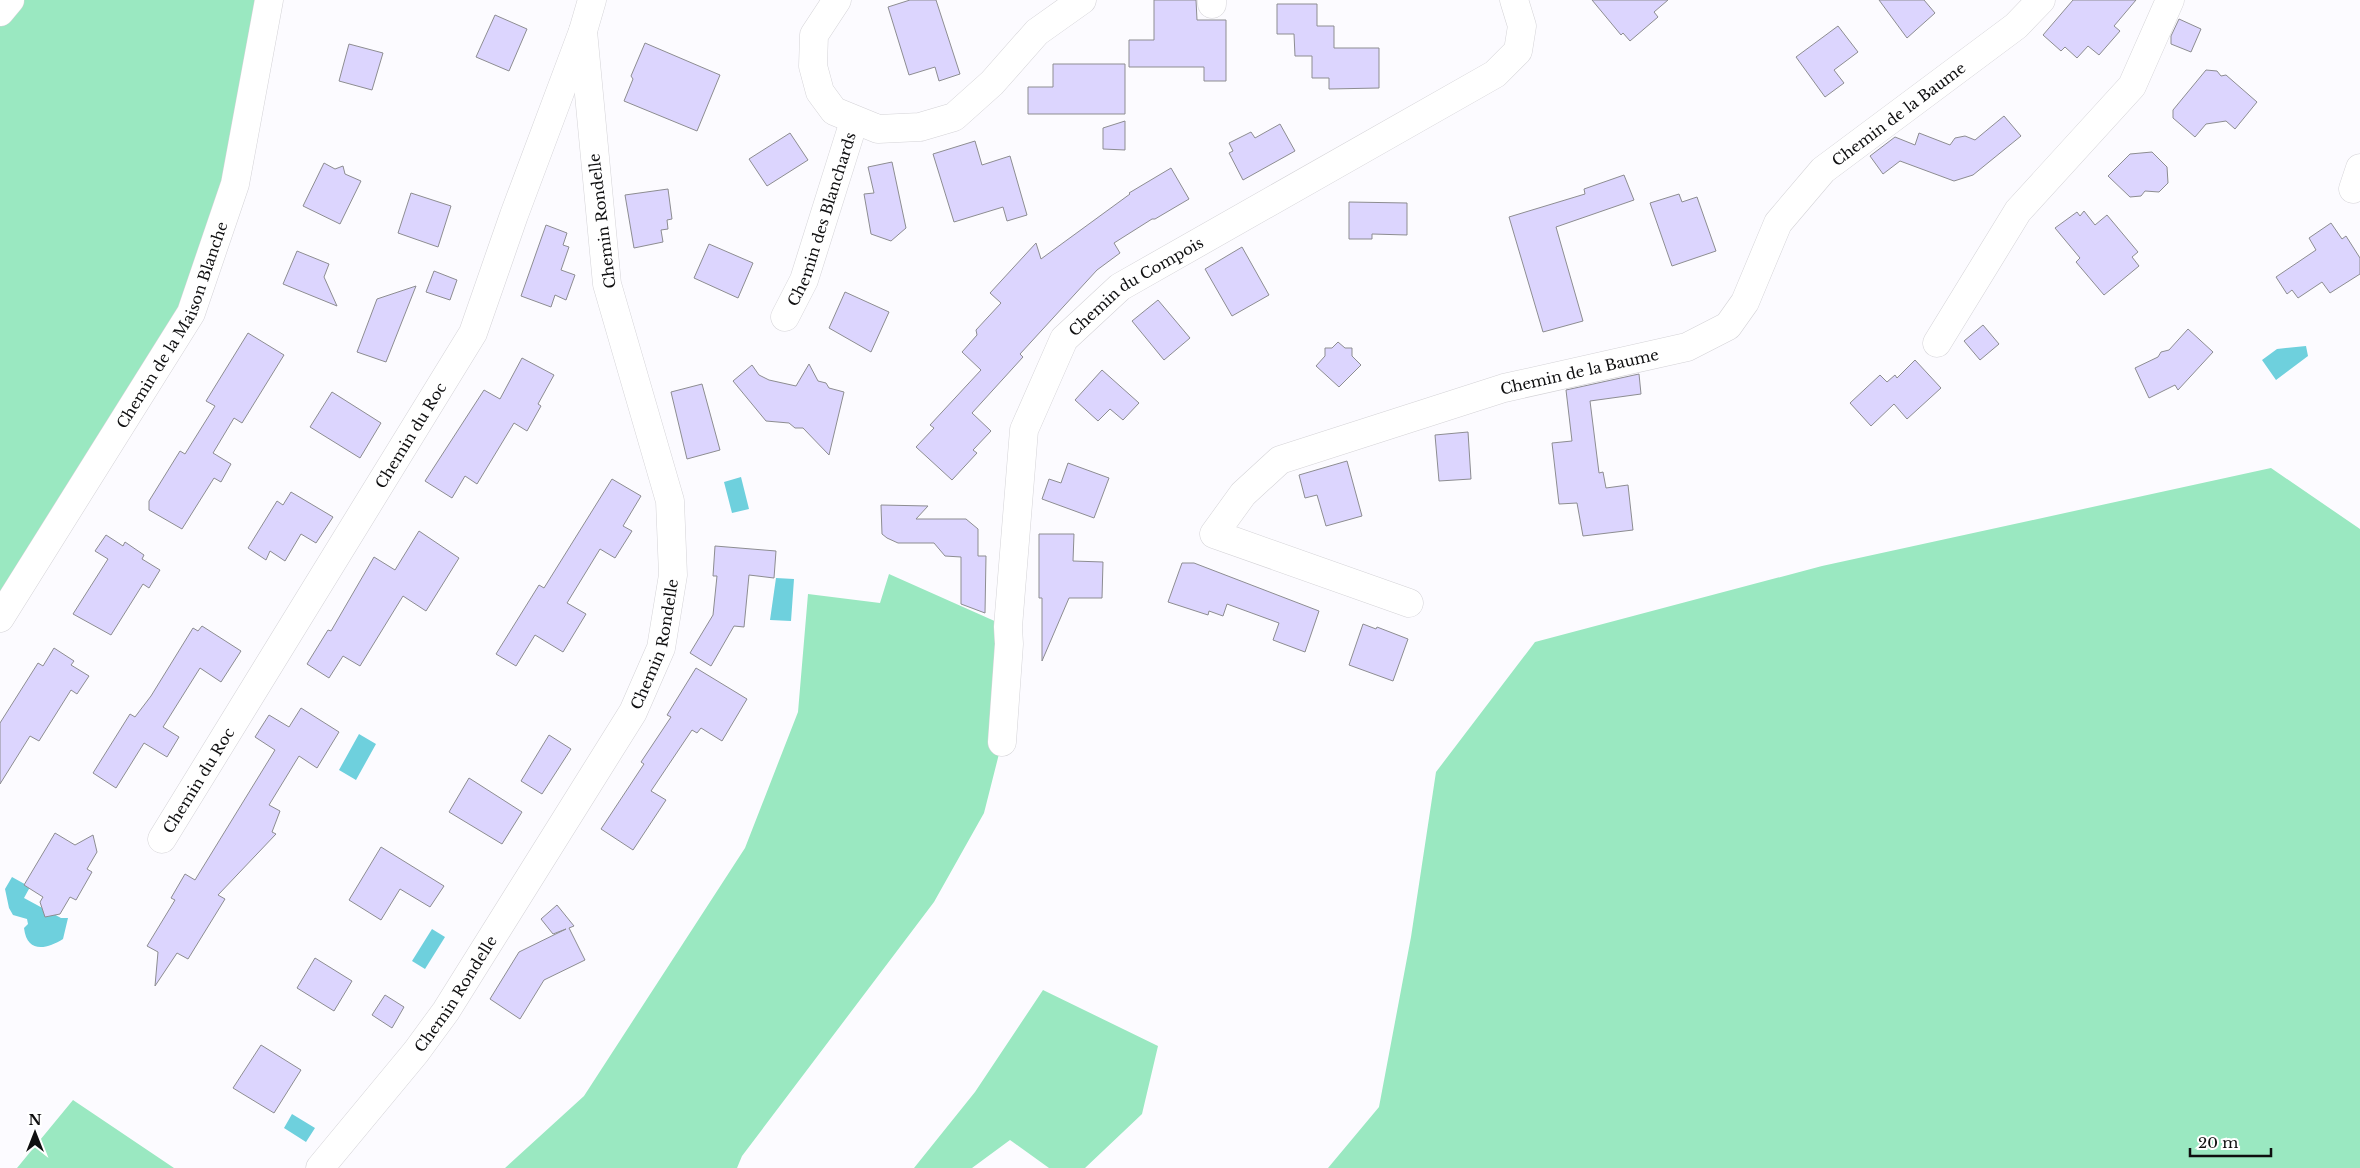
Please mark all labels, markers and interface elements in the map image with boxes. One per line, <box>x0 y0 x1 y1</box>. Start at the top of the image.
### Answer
street label: Chemin de la Baume <box>1828 58 1969 170</box>
street label: Chemin des Blanchards <box>783 129 860 309</box>
street label: Chemin Rondelle <box>584 153 620 289</box>
street label: Chemin de la Maison Blanche <box>112 219 231 432</box>
street label: Chemin du Compois <box>1064 232 1206 340</box>
street label: Chemin de la Baume <box>1498 344 1660 398</box>
street label: Chemin du Roc <box>370 379 450 492</box>
street label: Chemin Rondelle <box>626 577 682 712</box>
street label: Chemin du Roc <box>158 724 238 837</box>
street label: Chemin Rondelle <box>410 932 500 1056</box>
north arrow <box>10 1108 60 1158</box>
text: N <box>28 1111 42 1129</box>
scale bar <box>2190 1126 2271 1158</box>
text: 20 m <box>2198 1133 2238 1152</box>

